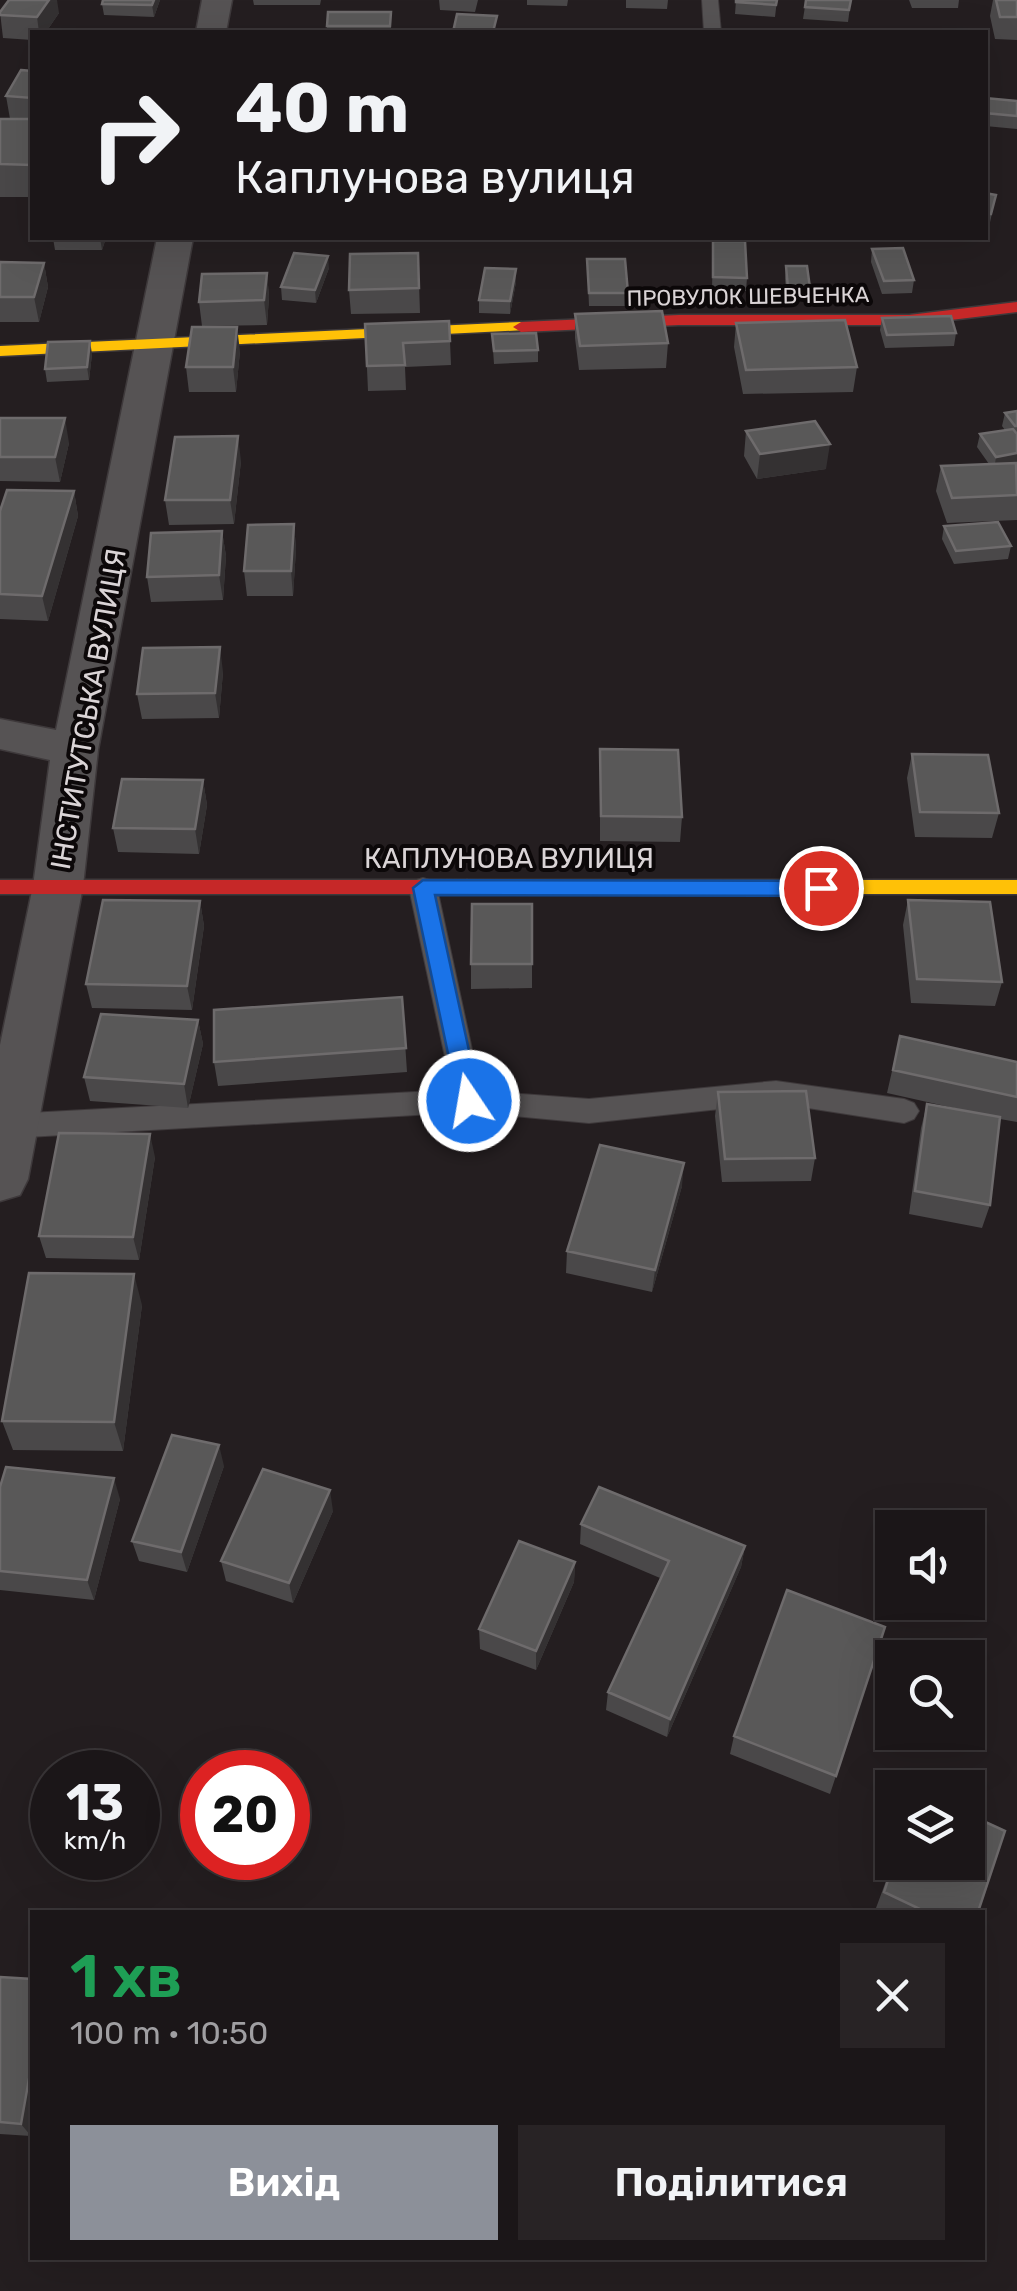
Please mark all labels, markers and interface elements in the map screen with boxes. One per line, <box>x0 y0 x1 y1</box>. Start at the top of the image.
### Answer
text: 40 m <box>235 67 409 150</box>
icon: right <box>70 70 200 200</box>
text: Каплунова вулиця <box>235 151 635 204</box>
street label: ПРОВУЛОК ШЕВЧЕНКА <box>626 281 870 312</box>
street label: ІНСТИТУТСЬКА ВУЛИЦЯ <box>44 546 133 872</box>
street label: КАПЛУНОВА ВУЛИЦЯ <box>364 842 654 875</box>
pin <box>779 846 864 931</box>
icon: arrive <box>794 861 849 916</box>
position arrow <box>417 1049 521 1153</box>
map controls <box>875 1510 985 1880</box>
button: sound <box>875 1510 985 1620</box>
button: search <box>875 1640 985 1750</box>
speed limit sign: 20 <box>180 1750 310 1880</box>
button: layers <box>875 1770 985 1880</box>
text: 13 <box>66 1773 124 1833</box>
text: km/h <box>64 1826 126 1855</box>
text: 1 хв <box>70 1941 182 2012</box>
button: close <box>840 1943 945 2048</box>
text: 100 m · 10:50 <box>70 2014 268 2052</box>
button: Вихід <box>70 2125 498 2240</box>
button: Поділитися <box>518 2125 945 2240</box>

